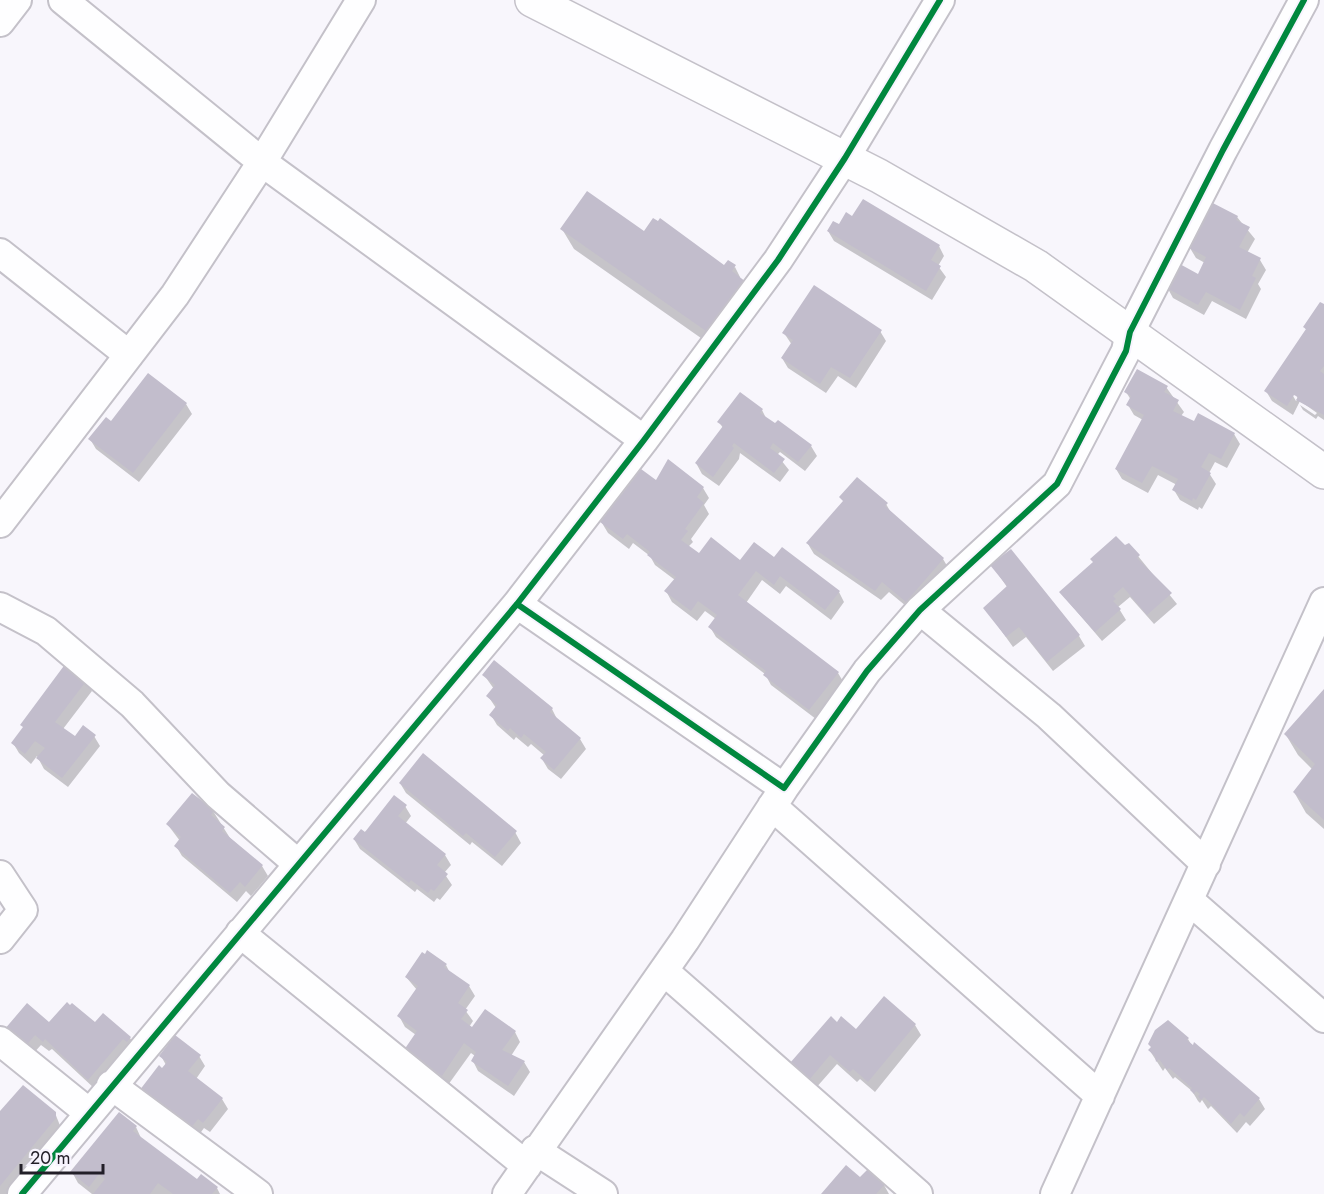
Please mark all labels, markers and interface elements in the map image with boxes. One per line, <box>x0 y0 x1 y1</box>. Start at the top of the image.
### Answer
scale bar <box>21 1137 104 1175</box>
text: 20 m <box>30 1145 70 1171</box>

